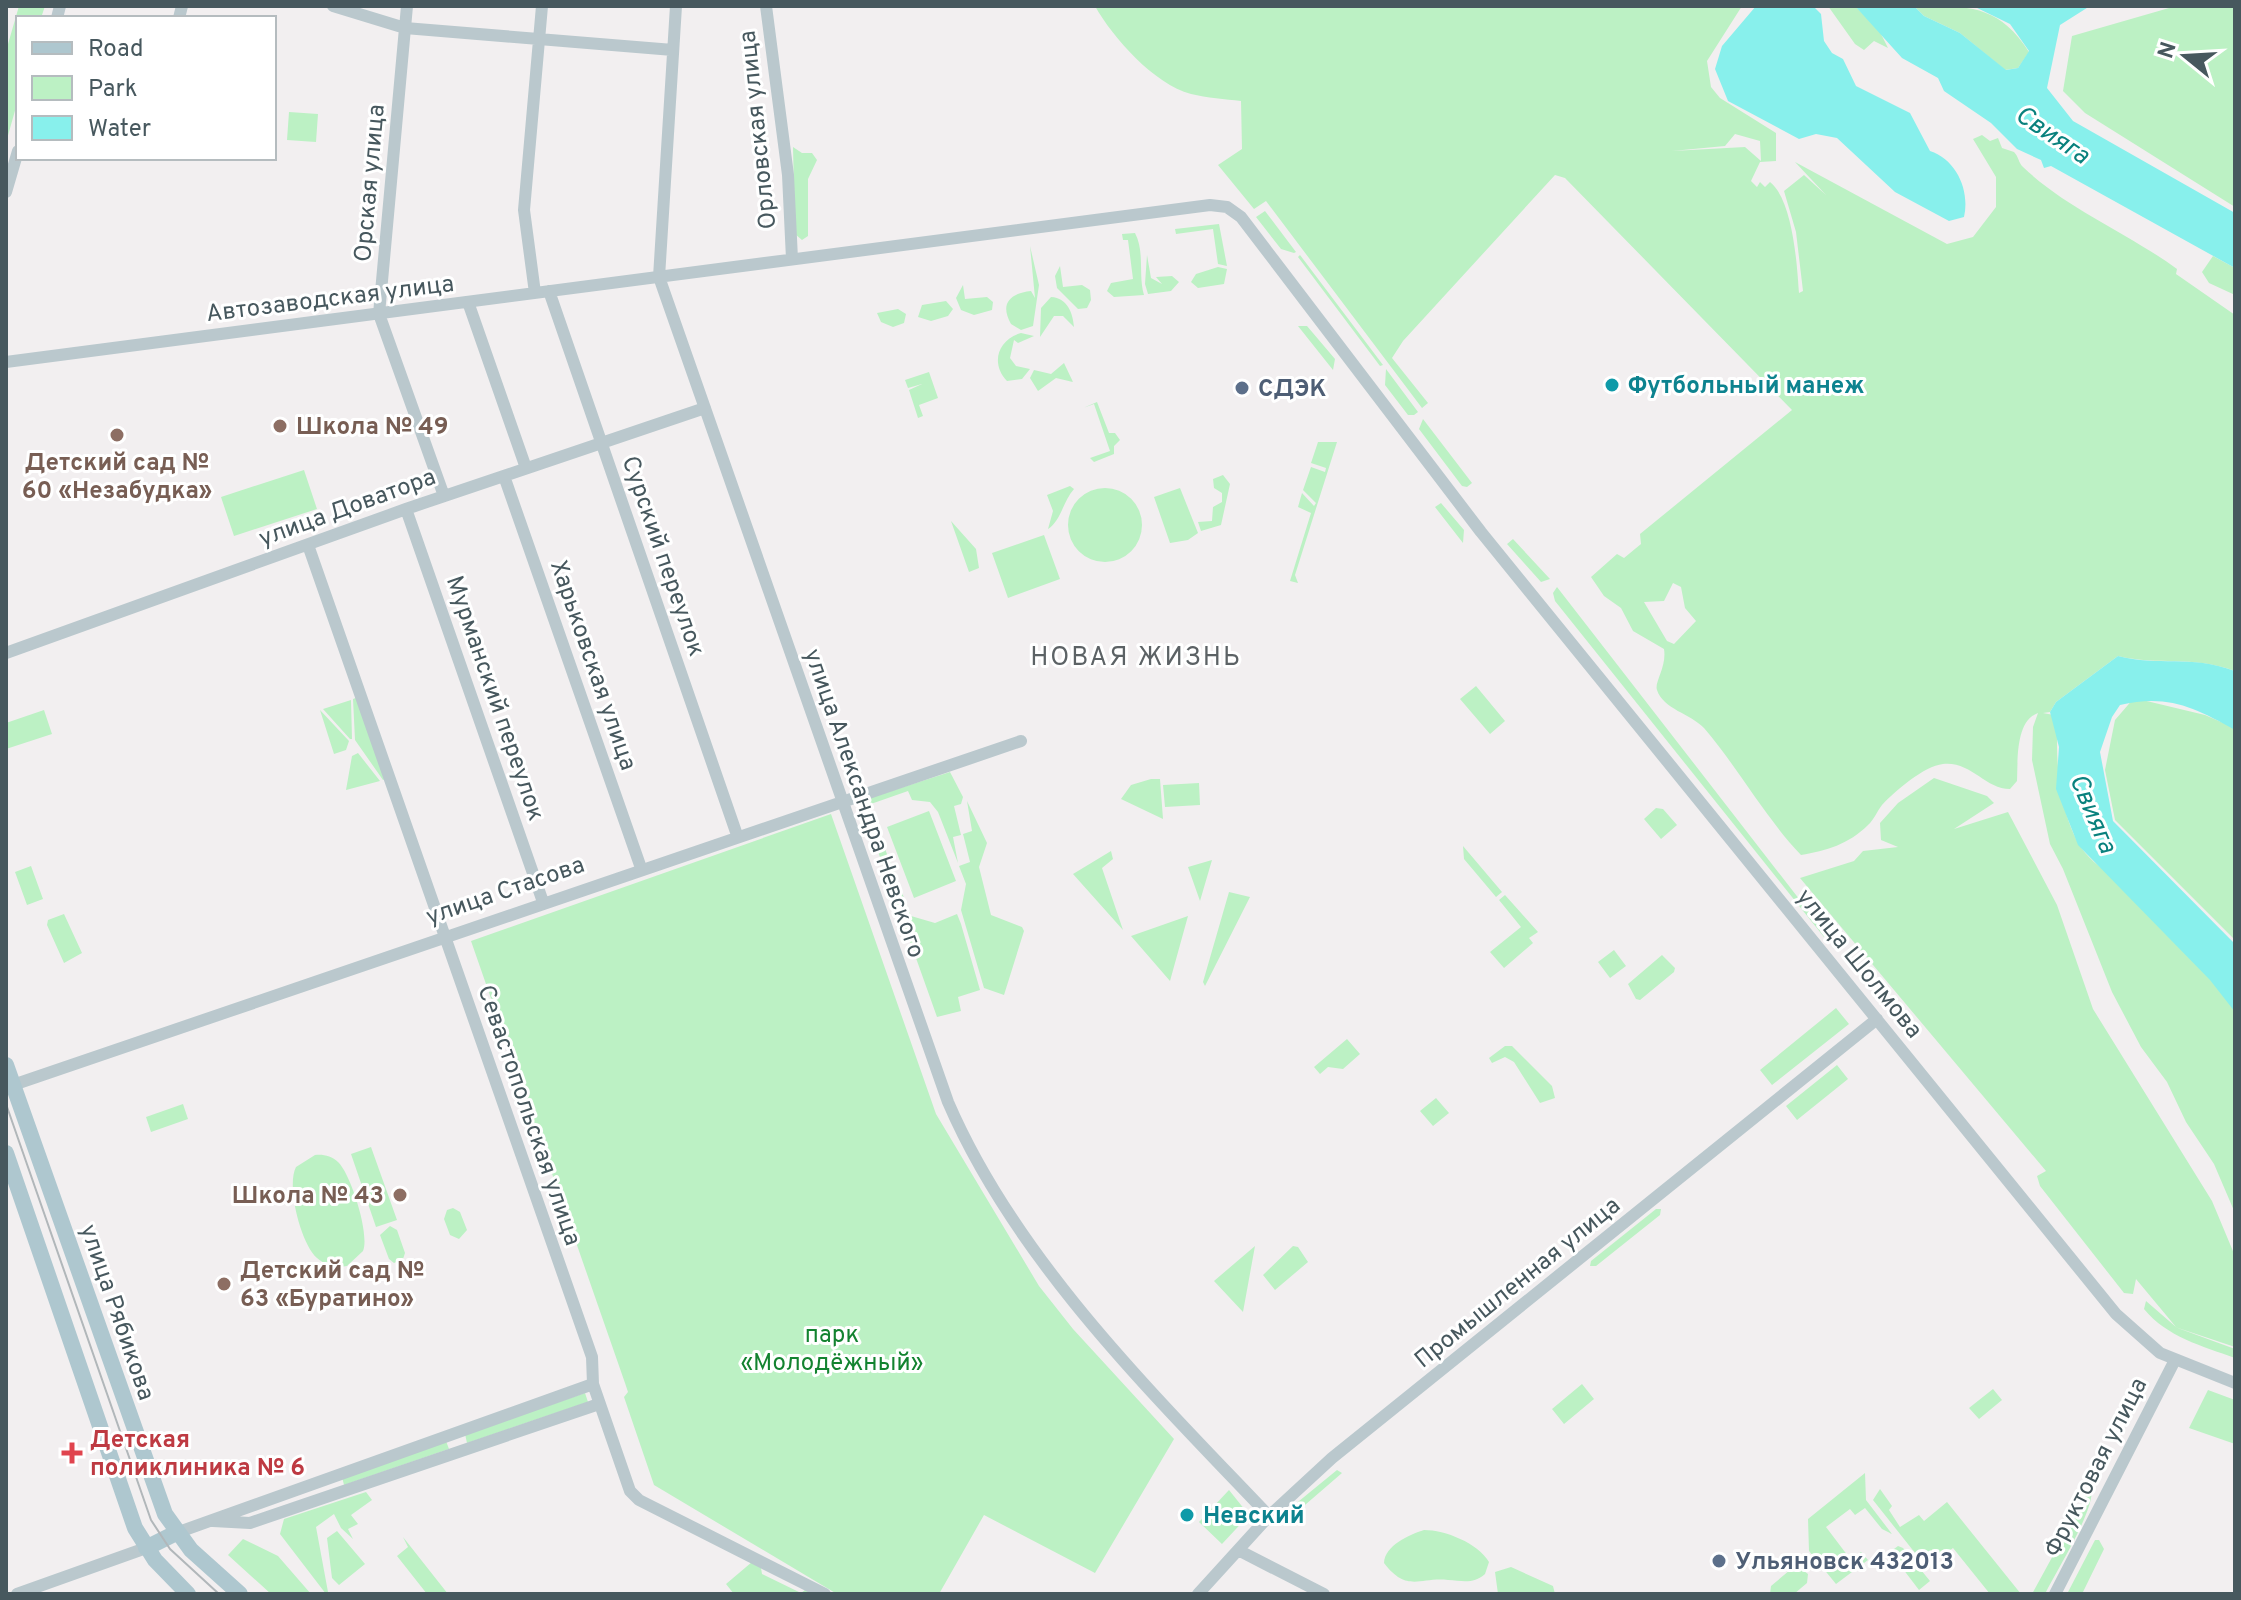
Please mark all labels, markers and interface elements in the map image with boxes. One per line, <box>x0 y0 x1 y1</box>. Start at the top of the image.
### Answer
legend <box>16 16 276 160</box>
north arrow <box>2145 16 2225 96</box>
street label: Орловская улица <box>734 29 784 231</box>
text: Road <box>88 35 144 65</box>
text: N <box>2153 39 2184 62</box>
text: Park <box>88 75 138 105</box>
water label: Свияга <box>2008 99 2096 173</box>
street label: Орская улица <box>349 103 393 263</box>
text: Water <box>88 115 151 145</box>
street label: Автозаводская улица <box>205 270 456 330</box>
place label: Футбольный манеж <box>1628 372 1864 402</box>
place label: СДЭК <box>1258 375 1326 405</box>
marker: Футбольный манеж <box>1603 376 1621 394</box>
marker: СДЭК <box>1233 379 1251 397</box>
place label: Школа № 49 <box>296 413 449 443</box>
marker: Школа № 49 <box>271 417 289 435</box>
marker: Детский сад № 60 «Незабудка» <box>108 426 126 444</box>
place label: Детский сад № 60 «Незабудка» <box>22 449 212 507</box>
street label: Сурский переулок <box>614 453 710 661</box>
street label: улица Доватора <box>255 463 440 555</box>
street label: Харьковская улица <box>542 557 642 775</box>
street label: Мурманский переулок <box>438 572 550 825</box>
district label: НОВАЯ ЖИЗНЬ <box>1030 642 1242 675</box>
street label: улица Александра Невского <box>796 645 930 962</box>
water label: Свияга <box>2060 769 2123 859</box>
street label: улица Стасова <box>423 851 589 933</box>
street label: улица Шолмова <box>1789 883 1928 1045</box>
street label: Севастопольская улица <box>469 981 587 1250</box>
place label: Школа № 43 <box>232 1182 384 1212</box>
marker: Школа № 43 <box>391 1186 409 1204</box>
street label: Промышленная улица <box>1409 1191 1627 1376</box>
street label: улица Рябикова <box>72 1221 160 1405</box>
place label: Детский сад № 63 «Буратино» <box>240 1257 424 1315</box>
marker: Детский сад № 63 «Буратино» <box>215 1275 233 1293</box>
park label: парк «Молодёжный» <box>741 1321 923 1379</box>
street label: Фруктовая улица <box>2039 1373 2155 1563</box>
place label: Детская поликлиника № 6 <box>90 1426 305 1484</box>
marker: Детская поликлиника № 6 <box>61 1442 83 1464</box>
place label: Невский <box>1203 1502 1305 1532</box>
marker: Невский <box>1178 1506 1196 1524</box>
place label: Ульяновск 432013 <box>1735 1548 1954 1578</box>
marker: Ульяновск 432013 <box>1710 1552 1728 1570</box>

